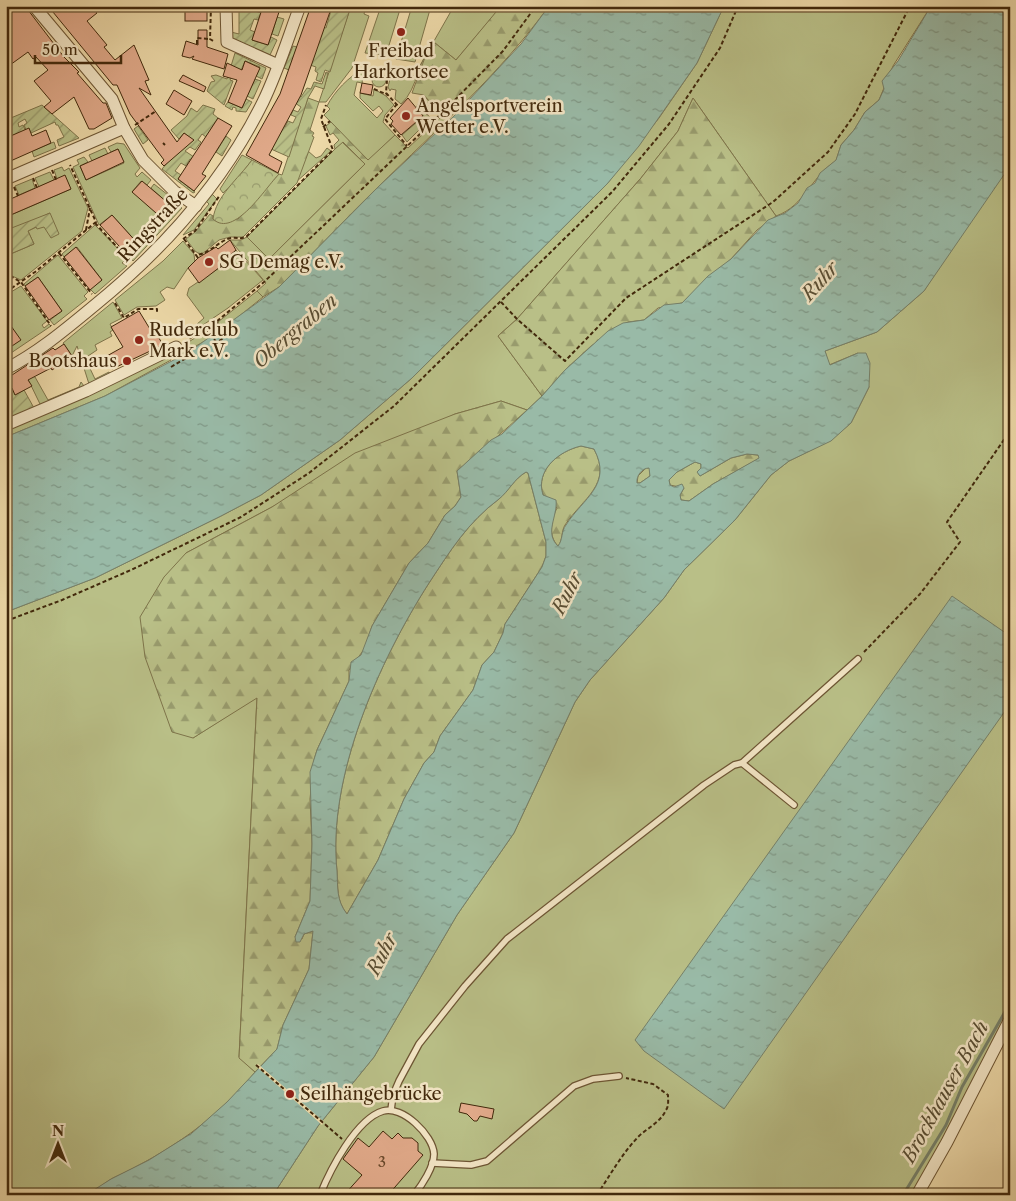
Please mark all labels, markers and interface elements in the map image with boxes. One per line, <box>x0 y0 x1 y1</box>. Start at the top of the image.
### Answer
marker: Freibad Harkortsee <box>395 26 407 38</box>
scale bar <box>35 32 121 64</box>
text: 50 m <box>42 40 78 59</box>
place label: Freibad Harkortsee <box>353 40 449 83</box>
place label: Angelsportverein Wetter e.V. <box>415 95 563 138</box>
marker: Angelsportverein Wetter e.V. <box>400 110 412 122</box>
street label: Ringstraße <box>113 183 193 267</box>
place label: SG Demag e.V. <box>219 251 344 273</box>
marker: SG Demag e.V. <box>203 256 215 268</box>
water label: Ruhr <box>795 256 844 307</box>
water label: Obergraben <box>248 289 342 373</box>
place label: Ruderclub Mark e.V. <box>149 319 239 362</box>
marker: Ruderclub Mark e.V. <box>133 334 145 346</box>
place label: Bootshaus <box>28 350 117 372</box>
marker: Bootshaus <box>121 355 133 367</box>
water label: Ruhr <box>546 567 588 620</box>
water label: Ruhr <box>361 928 403 981</box>
water label: Brockhauser Bach <box>896 1017 993 1168</box>
place label: Seilhängebrücke <box>300 1083 442 1105</box>
marker: Seilhängebrücke <box>284 1088 296 1100</box>
north arrow <box>32 1118 82 1168</box>
text: N <box>52 1122 64 1140</box>
house number: 3 <box>378 1152 386 1171</box>

